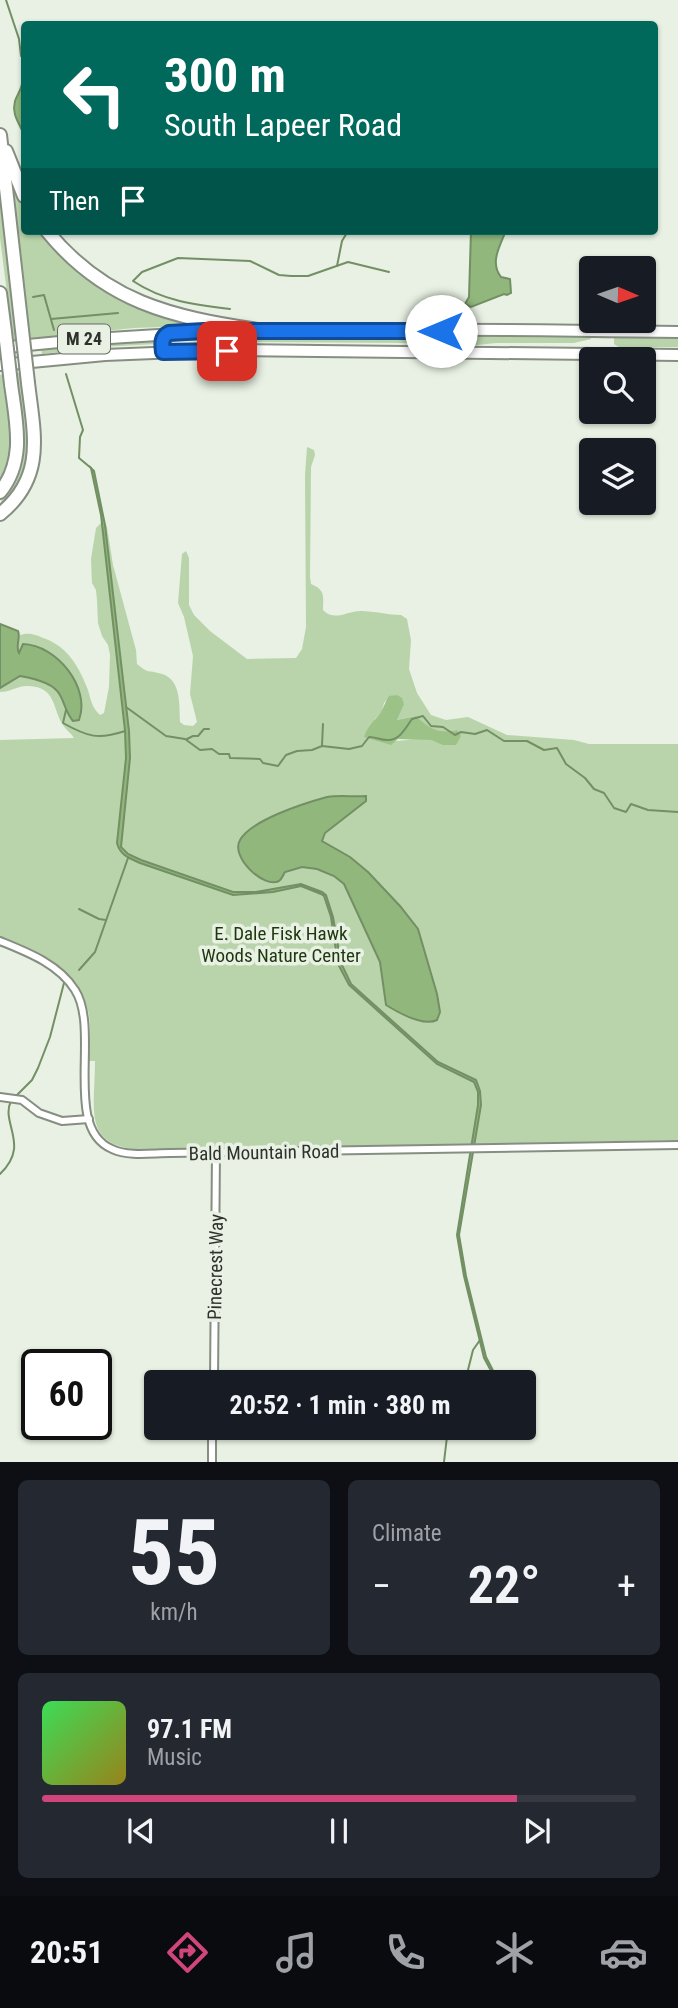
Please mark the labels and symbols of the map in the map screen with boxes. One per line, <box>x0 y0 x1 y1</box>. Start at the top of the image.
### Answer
north arrow <box>579 256 656 332</box>
position arrow <box>404 294 478 368</box>
pin <box>197 321 257 381</box>
road number: M 24 <box>58 324 110 354</box>
park label: E. Dale Fisk Hawk Woods Nature Center <box>201 922 361 967</box>
street label: Bald Mountain Road <box>188 1140 340 1165</box>
street label: Pinecrest Way <box>203 1214 228 1320</box>
speed limit sign: 60 <box>21 1349 112 1440</box>

